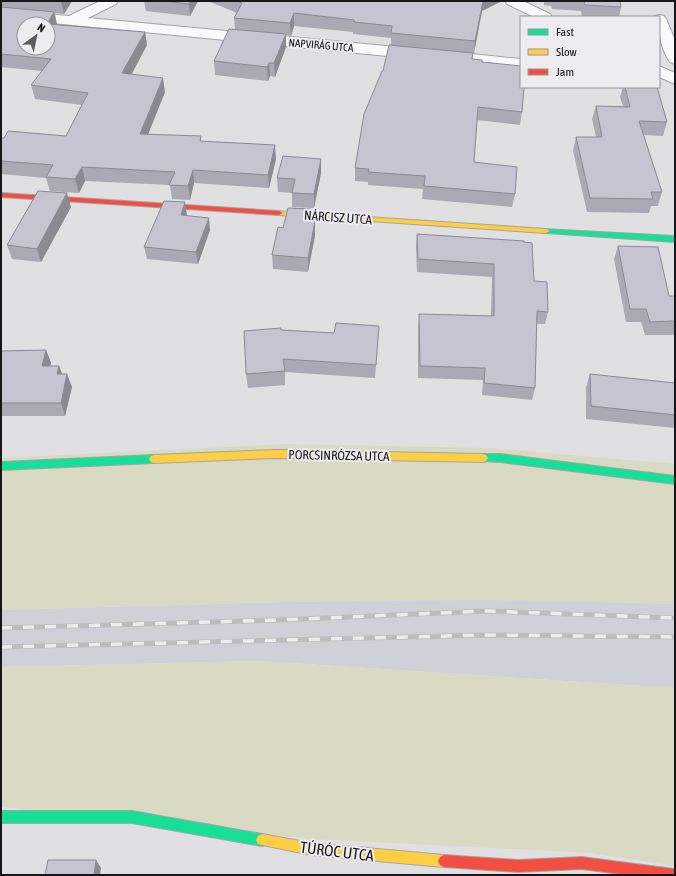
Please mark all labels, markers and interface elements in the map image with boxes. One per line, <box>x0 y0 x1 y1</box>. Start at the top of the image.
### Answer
north arrow <box>16 16 56 56</box>
legend <box>520 16 660 88</box>
text: N <box>35 21 47 34</box>
text: Fast <box>556 25 574 39</box>
street label: NAPVIRÁG UTCA <box>288 36 355 54</box>
text: Slow <box>556 45 577 59</box>
text: Jam <box>556 65 574 79</box>
street label: NÁRCISZ UTCA <box>304 208 373 227</box>
street label: PORCSINRÓZSA UTCA <box>288 447 390 464</box>
street label: TÚRÓC UTCA <box>299 838 375 864</box>

